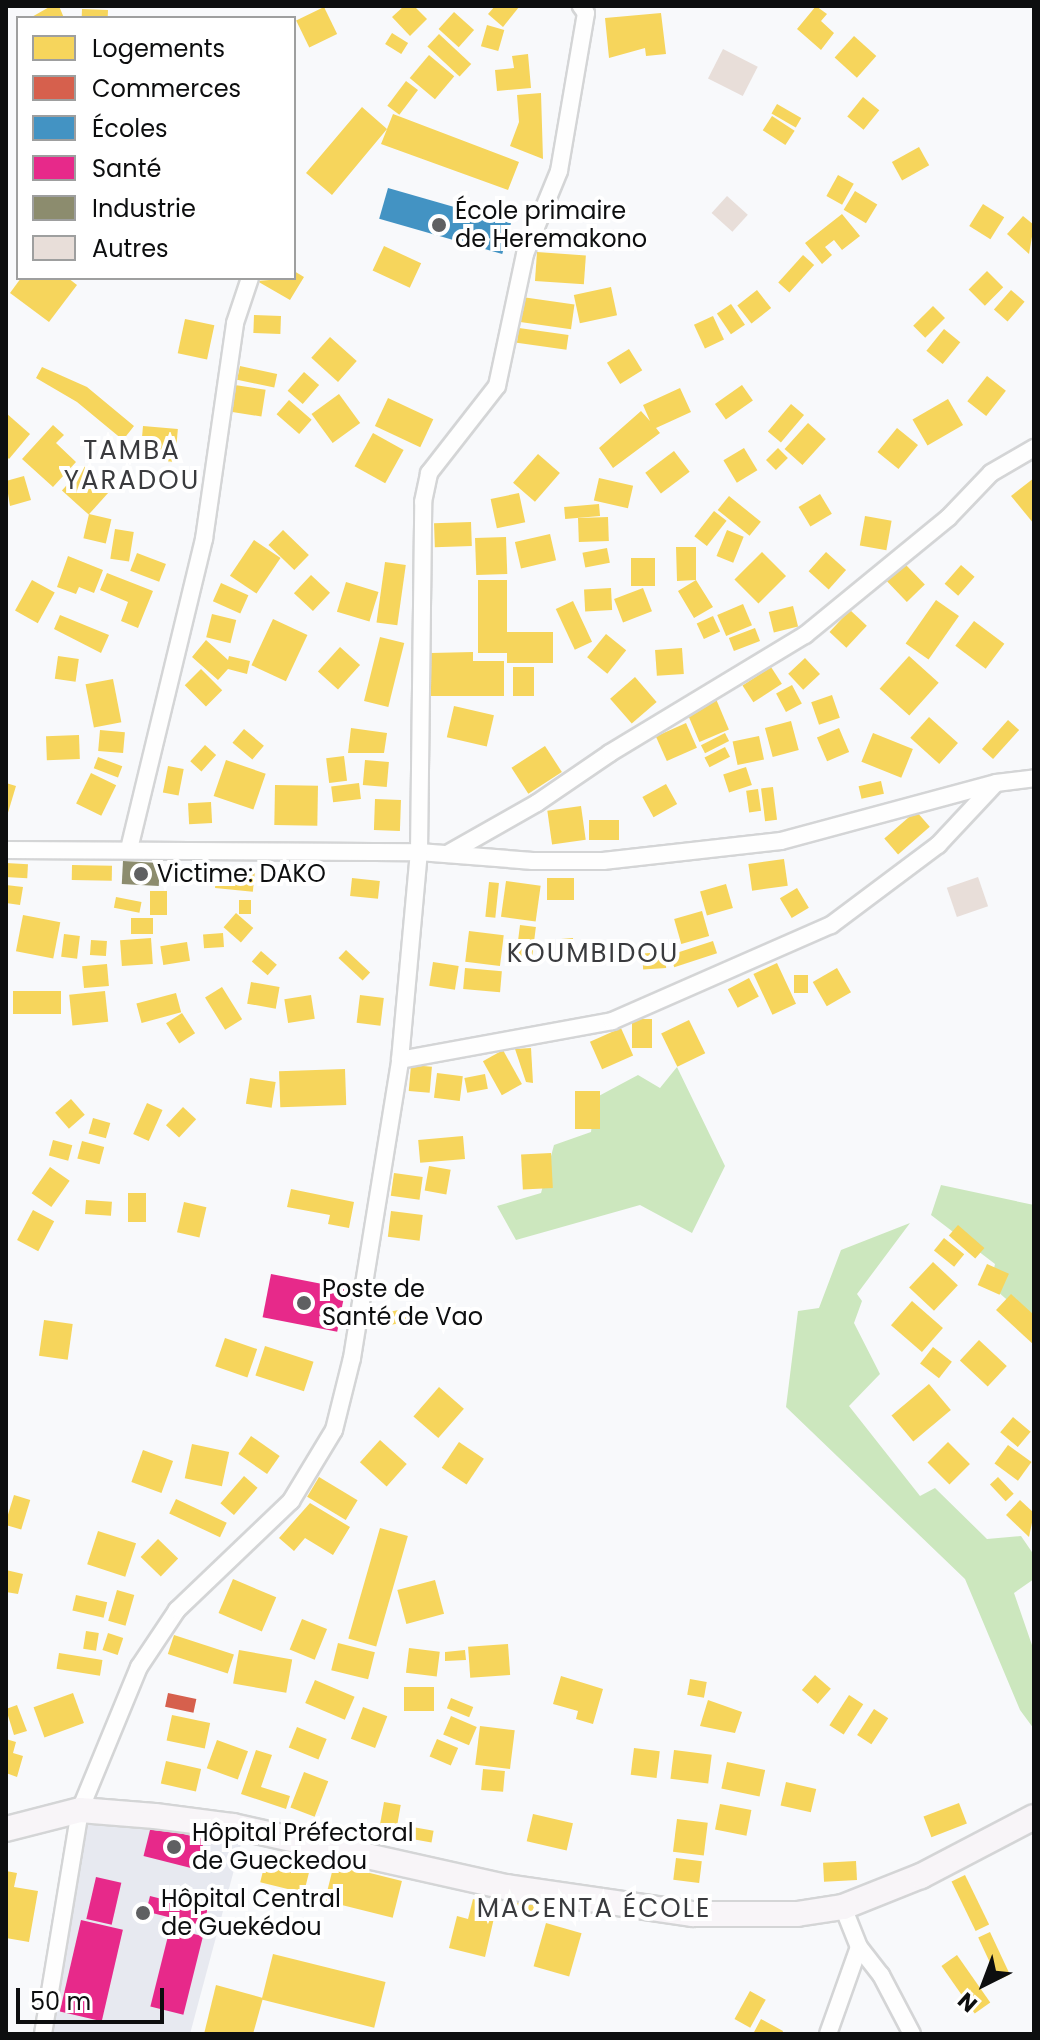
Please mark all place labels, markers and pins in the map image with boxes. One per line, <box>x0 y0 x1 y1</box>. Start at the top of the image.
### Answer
place label: École primaire de Heremakono <box>455 197 647 253</box>
marker: École primaire de Heremakono <box>430 216 448 234</box>
place label: Victime: DAKO <box>157 860 326 888</box>
marker: Victime: DAKO <box>132 865 150 883</box>
place label: Poste de Santé de Vao <box>322 1275 483 1331</box>
marker: Poste de Santé de Vao <box>293 1292 315 1314</box>
place label: Hôpital Préfectoral de Gueckedou <box>192 1819 414 1875</box>
marker: Hôpital Préfectoral de Gueckedou <box>163 1836 185 1858</box>
place label: Hôpital Central de Guekédou <box>161 1885 341 1941</box>
marker: Hôpital Central de Guekédou <box>132 1902 154 1924</box>

